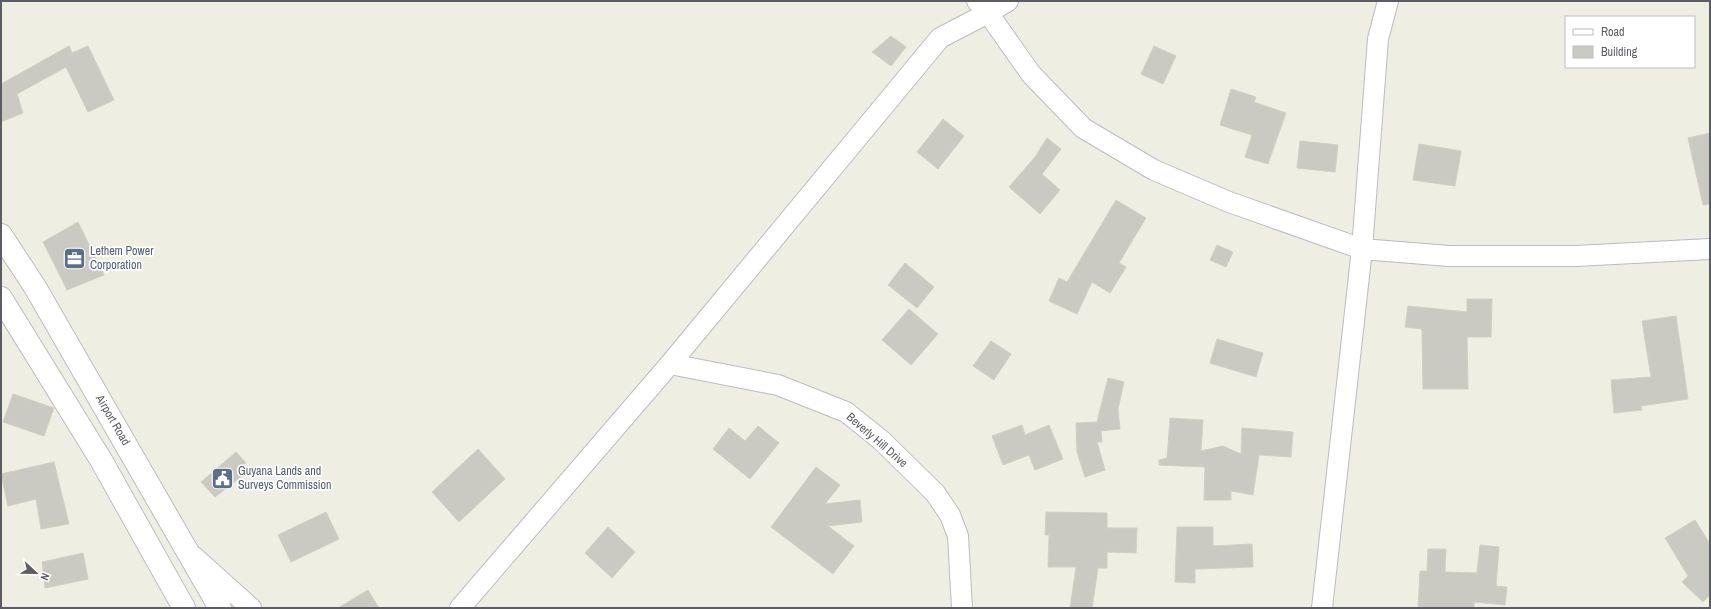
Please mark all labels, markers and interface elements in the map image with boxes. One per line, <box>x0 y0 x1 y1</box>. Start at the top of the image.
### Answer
legend <box>1565 16 1695 68</box>
text: Road <box>1601 24 1625 40</box>
text: Building <box>1601 44 1638 60</box>
place label: Lethem Power Corporation <box>90 243 154 273</box>
office icon: Lethem Power Corporation <box>61 245 87 271</box>
street label: Airport Road <box>92 391 134 448</box>
street label: Beverly Hill Drive <box>843 409 911 471</box>
place label: Guyana Lands and Surveys Commission <box>238 463 332 493</box>
public building icon: Guyana Lands and Surveys Commission <box>210 465 236 491</box>
north arrow <box>16 553 56 593</box>
text: N <box>38 571 53 582</box>

